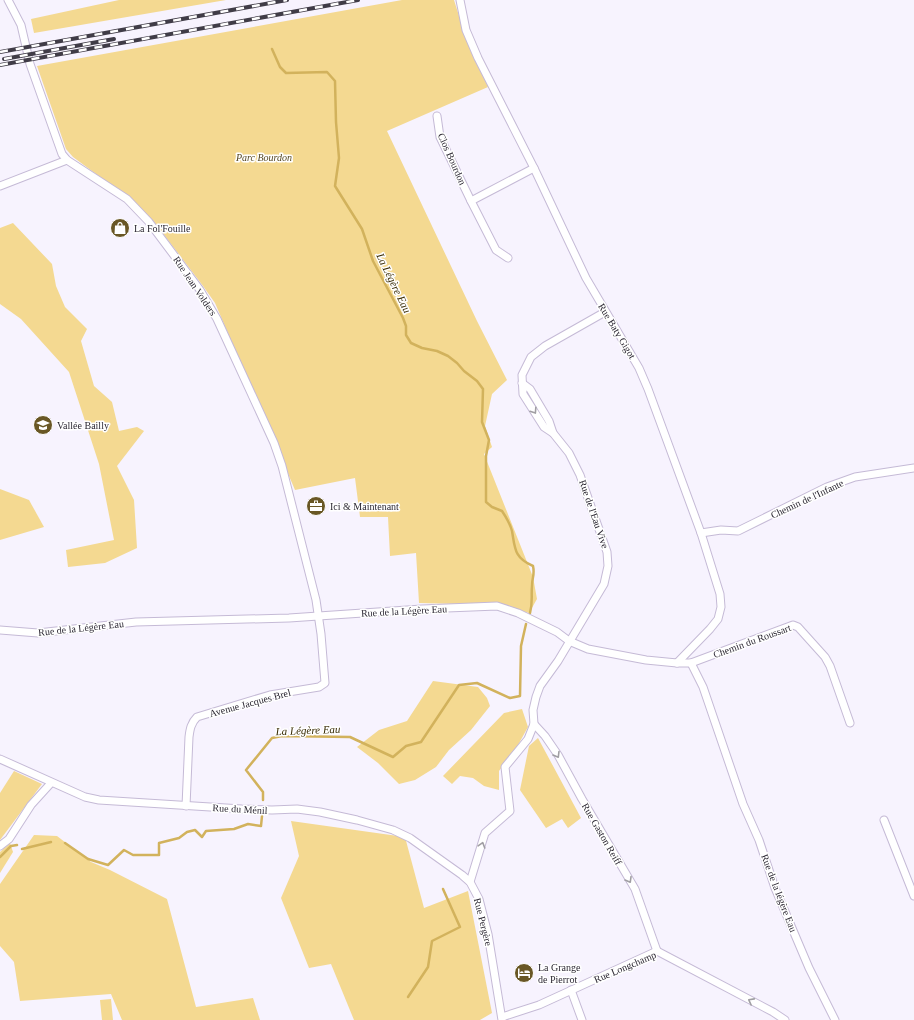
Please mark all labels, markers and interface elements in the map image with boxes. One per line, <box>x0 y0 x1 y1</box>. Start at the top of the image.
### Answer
street label: Clos Bourdon <box>436 131 468 187</box>
park label: Parc Bourdon <box>235 152 292 163</box>
shop icon: La Fol'Fouille <box>109 217 131 239</box>
place label: La Fol'Fouille <box>134 223 191 234</box>
water label: La Légère Eau <box>374 250 414 315</box>
street label: Rue Jean Volders <box>171 254 219 318</box>
street label: Rue Baty Gigot <box>596 301 638 361</box>
one-way arrow <box>529 406 536 413</box>
school or university icon: Vallée Bailly <box>32 414 54 436</box>
place label: Vallée Bailly <box>57 420 109 431</box>
street label: Chemin de l'Infante <box>769 477 846 521</box>
street label: Rue de l'Eau Vive <box>577 478 611 550</box>
office icon: Ici & Maintenant <box>305 495 327 517</box>
place label: Ici & Maintenant <box>330 501 399 512</box>
street label: Rue de la Légère Eau <box>361 603 447 619</box>
street label: Rue de la Légère Eau <box>38 618 124 638</box>
street label: Chemin du Roussart <box>712 622 792 660</box>
street label: Avenue Jacques Brel <box>208 687 292 719</box>
water label: La Légère Eau <box>274 723 341 737</box>
one-way arrow <box>553 751 560 758</box>
street label: Rue Gaston Reiff <box>580 801 625 868</box>
street label: Rue du Ménil <box>212 802 268 816</box>
one-way arrow <box>477 842 486 849</box>
street label: Rue de la légère Eau <box>759 852 799 934</box>
one-way arrow <box>624 876 632 883</box>
street label: Rue Pergère <box>472 897 494 948</box>
street label: Rue Longchamp <box>592 949 658 985</box>
hotel icon: La Grange de Pierrot <box>513 962 535 984</box>
place label: La Grange de Pierrot <box>538 962 581 985</box>
one-way arrow <box>748 998 755 1005</box>

